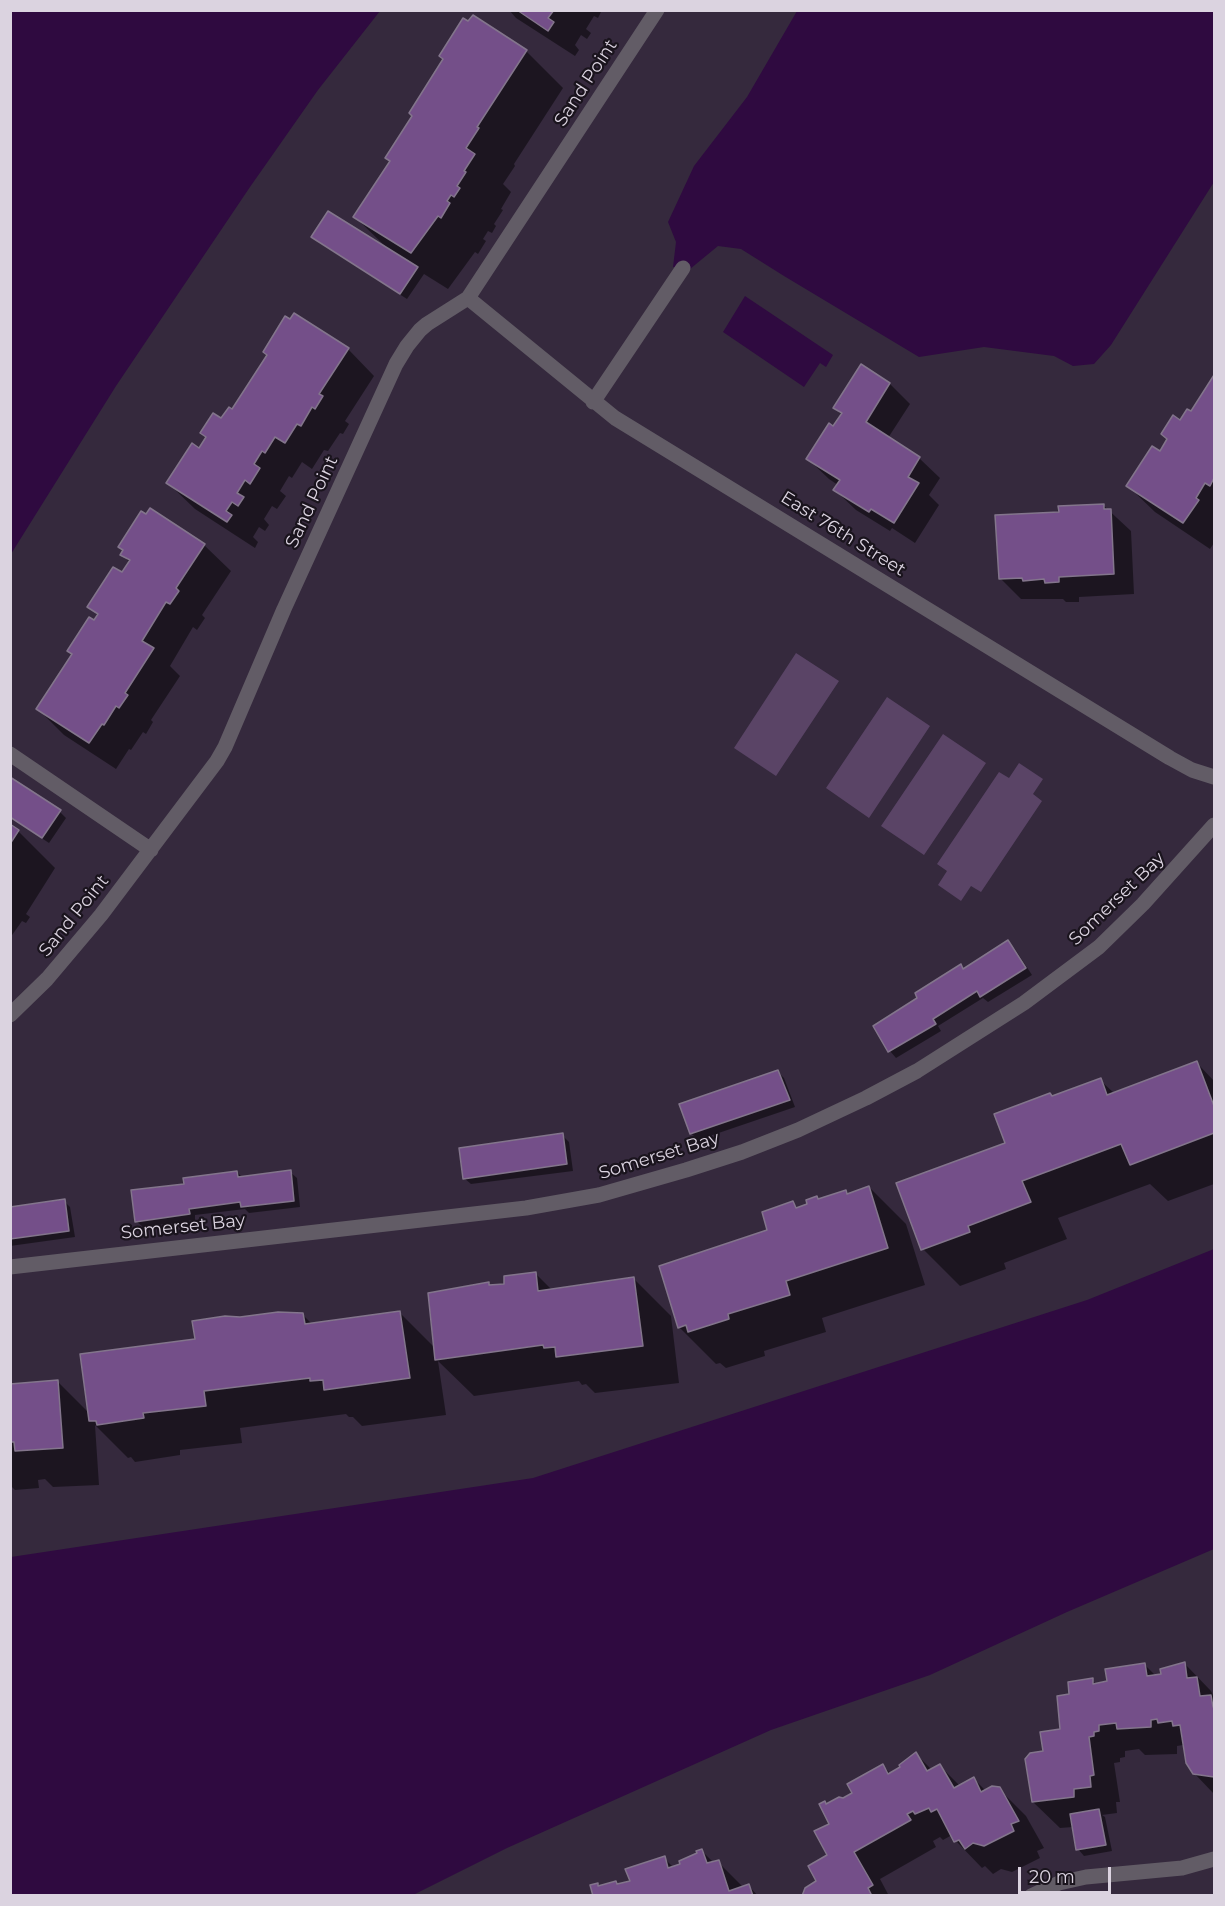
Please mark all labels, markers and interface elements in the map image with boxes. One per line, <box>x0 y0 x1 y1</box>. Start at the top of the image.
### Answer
street label: Sand Point <box>550 36 622 130</box>
street label: Sand Point <box>281 453 343 551</box>
street label: East 76th Street <box>777 487 909 581</box>
street label: Somerset Bay <box>1065 848 1169 950</box>
street label: Sand Point <box>34 871 114 961</box>
street label: Somerset Bay <box>596 1127 722 1185</box>
street label: Somerset Bay <box>120 1210 246 1244</box>
scale bar <box>1021 1855 1114 1893</box>
text: 20 m <box>1029 1866 1075 1888</box>

